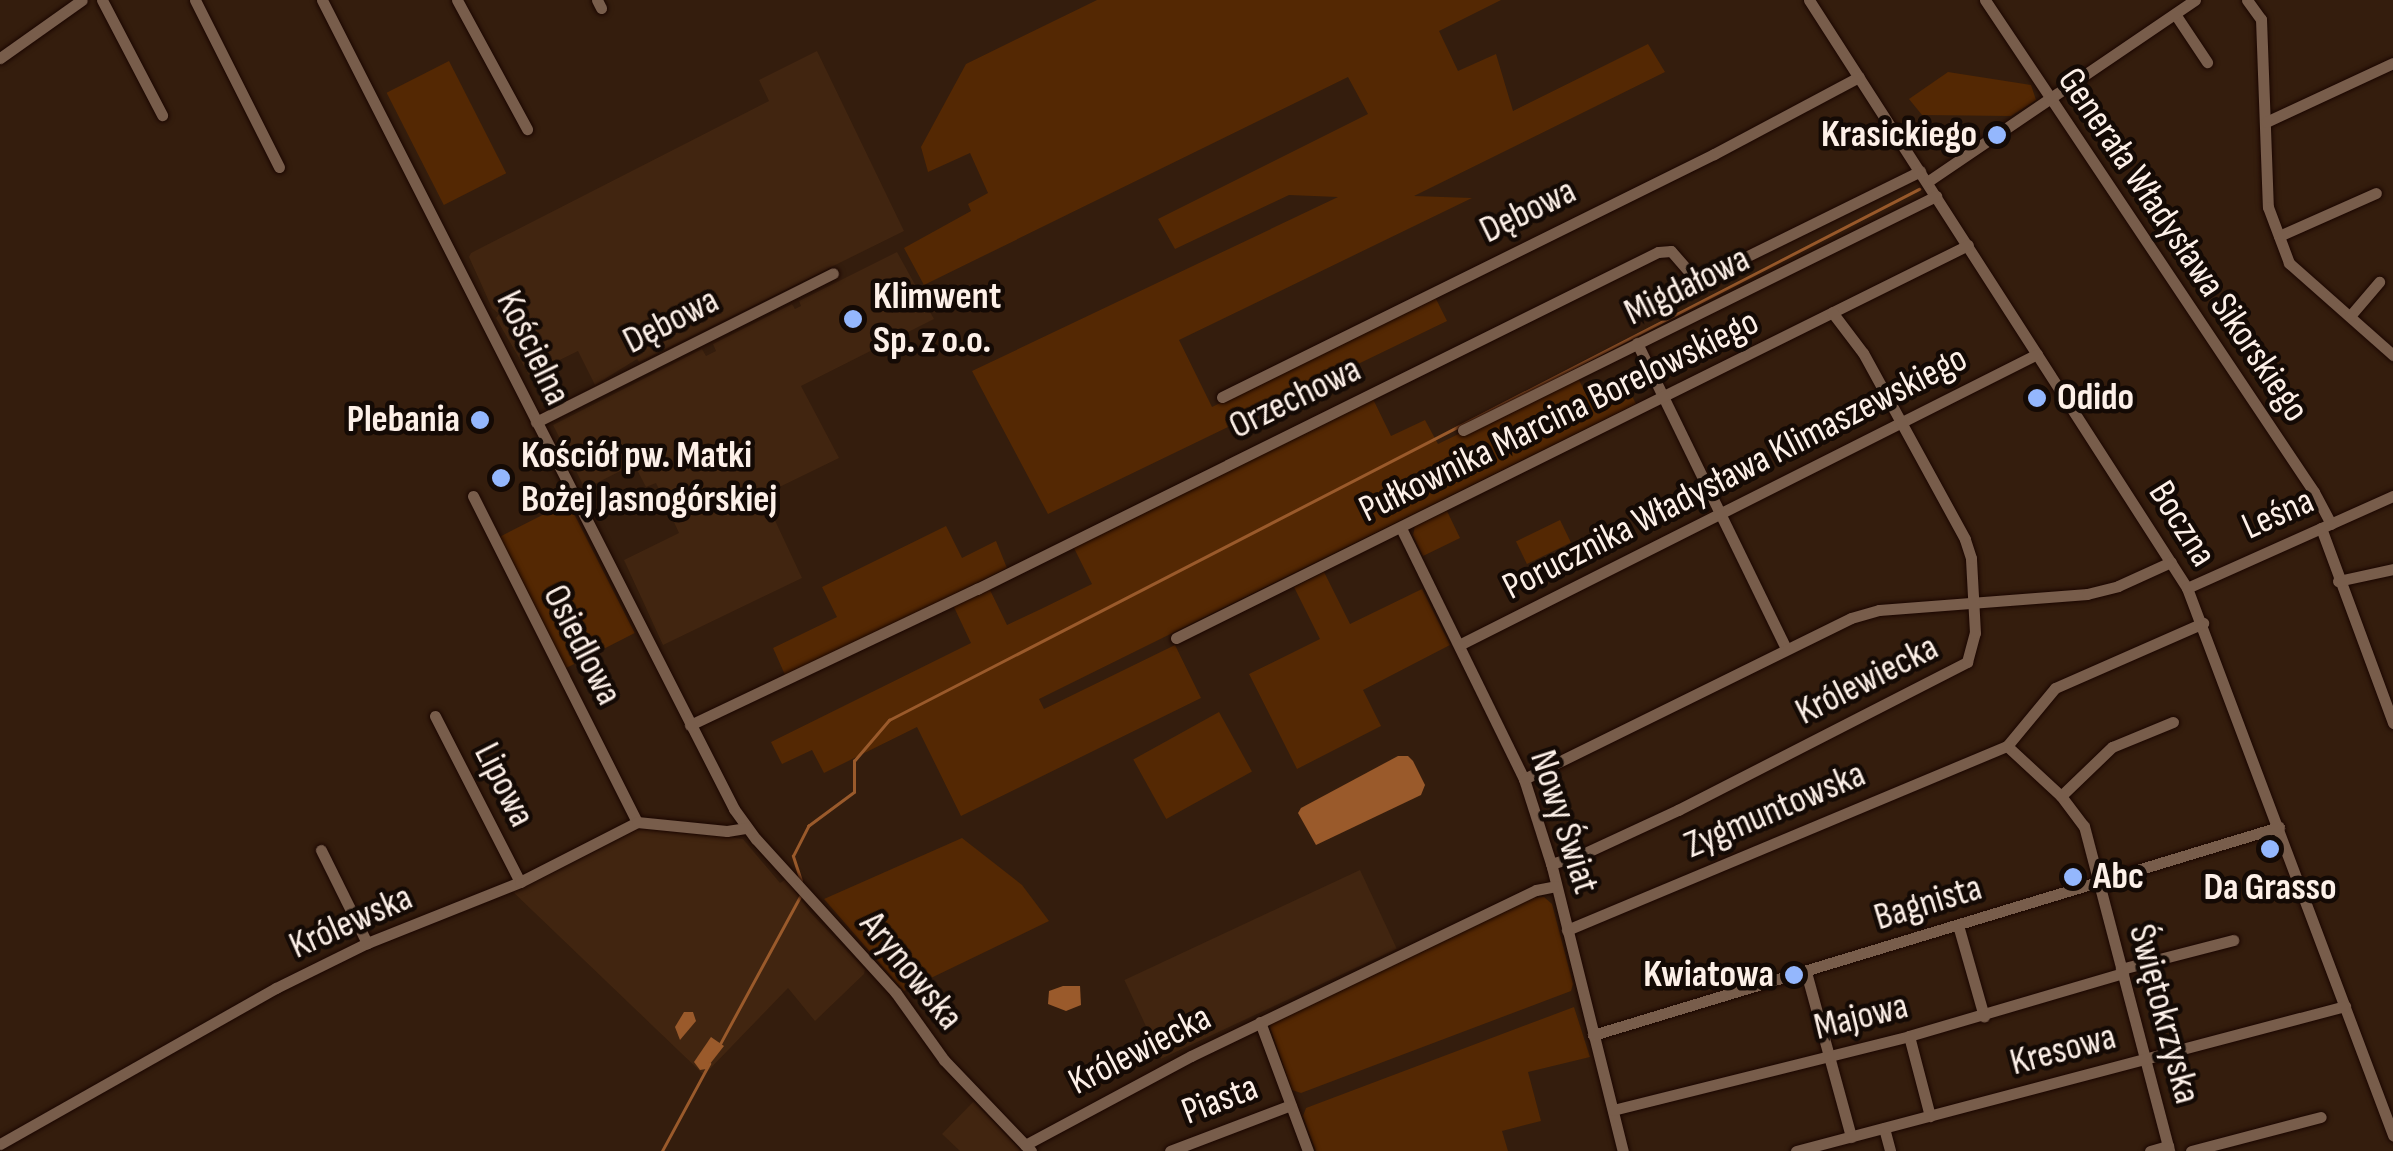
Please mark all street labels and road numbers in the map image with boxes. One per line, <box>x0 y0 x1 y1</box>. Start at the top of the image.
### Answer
street label: Generała Władysława Sikorskiego <box>2048 59 2318 431</box>
street label: Dębowa <box>1473 168 1583 254</box>
street label: Migdałowa <box>1617 236 1757 336</box>
street label: Dębowa <box>616 278 726 364</box>
street label: Kościelna <box>486 283 580 413</box>
street label: Pułkownika Marcina Borelowskiego <box>1352 299 1766 533</box>
street label: Porucznika Władysława Klimaszewskiego <box>1495 336 1975 610</box>
street label: Orzechowa <box>1222 347 1368 449</box>
street label: Boczna <box>2138 473 2226 575</box>
street label: Leśna <box>2235 478 2321 550</box>
street label: Osiedlowa <box>532 577 632 713</box>
street label: Królewiecka <box>1788 625 1946 735</box>
street label: Lipowa <box>464 735 544 835</box>
street label: Nowy Świat <box>1519 745 1609 899</box>
street label: Zygmuntowska <box>1678 752 1872 868</box>
street label: Bagnista <box>1869 865 1987 941</box>
street label: Królewska <box>283 875 419 969</box>
street label: Arynowska <box>850 903 972 1039</box>
street label: Świętokrzyska <box>2118 919 2210 1109</box>
street label: Majowa <box>1809 983 1913 1051</box>
street label: Królewiecka <box>1061 995 1219 1105</box>
street label: Kresowa <box>2005 1014 2121 1086</box>
street label: Piasta <box>1176 1065 1264 1135</box>

